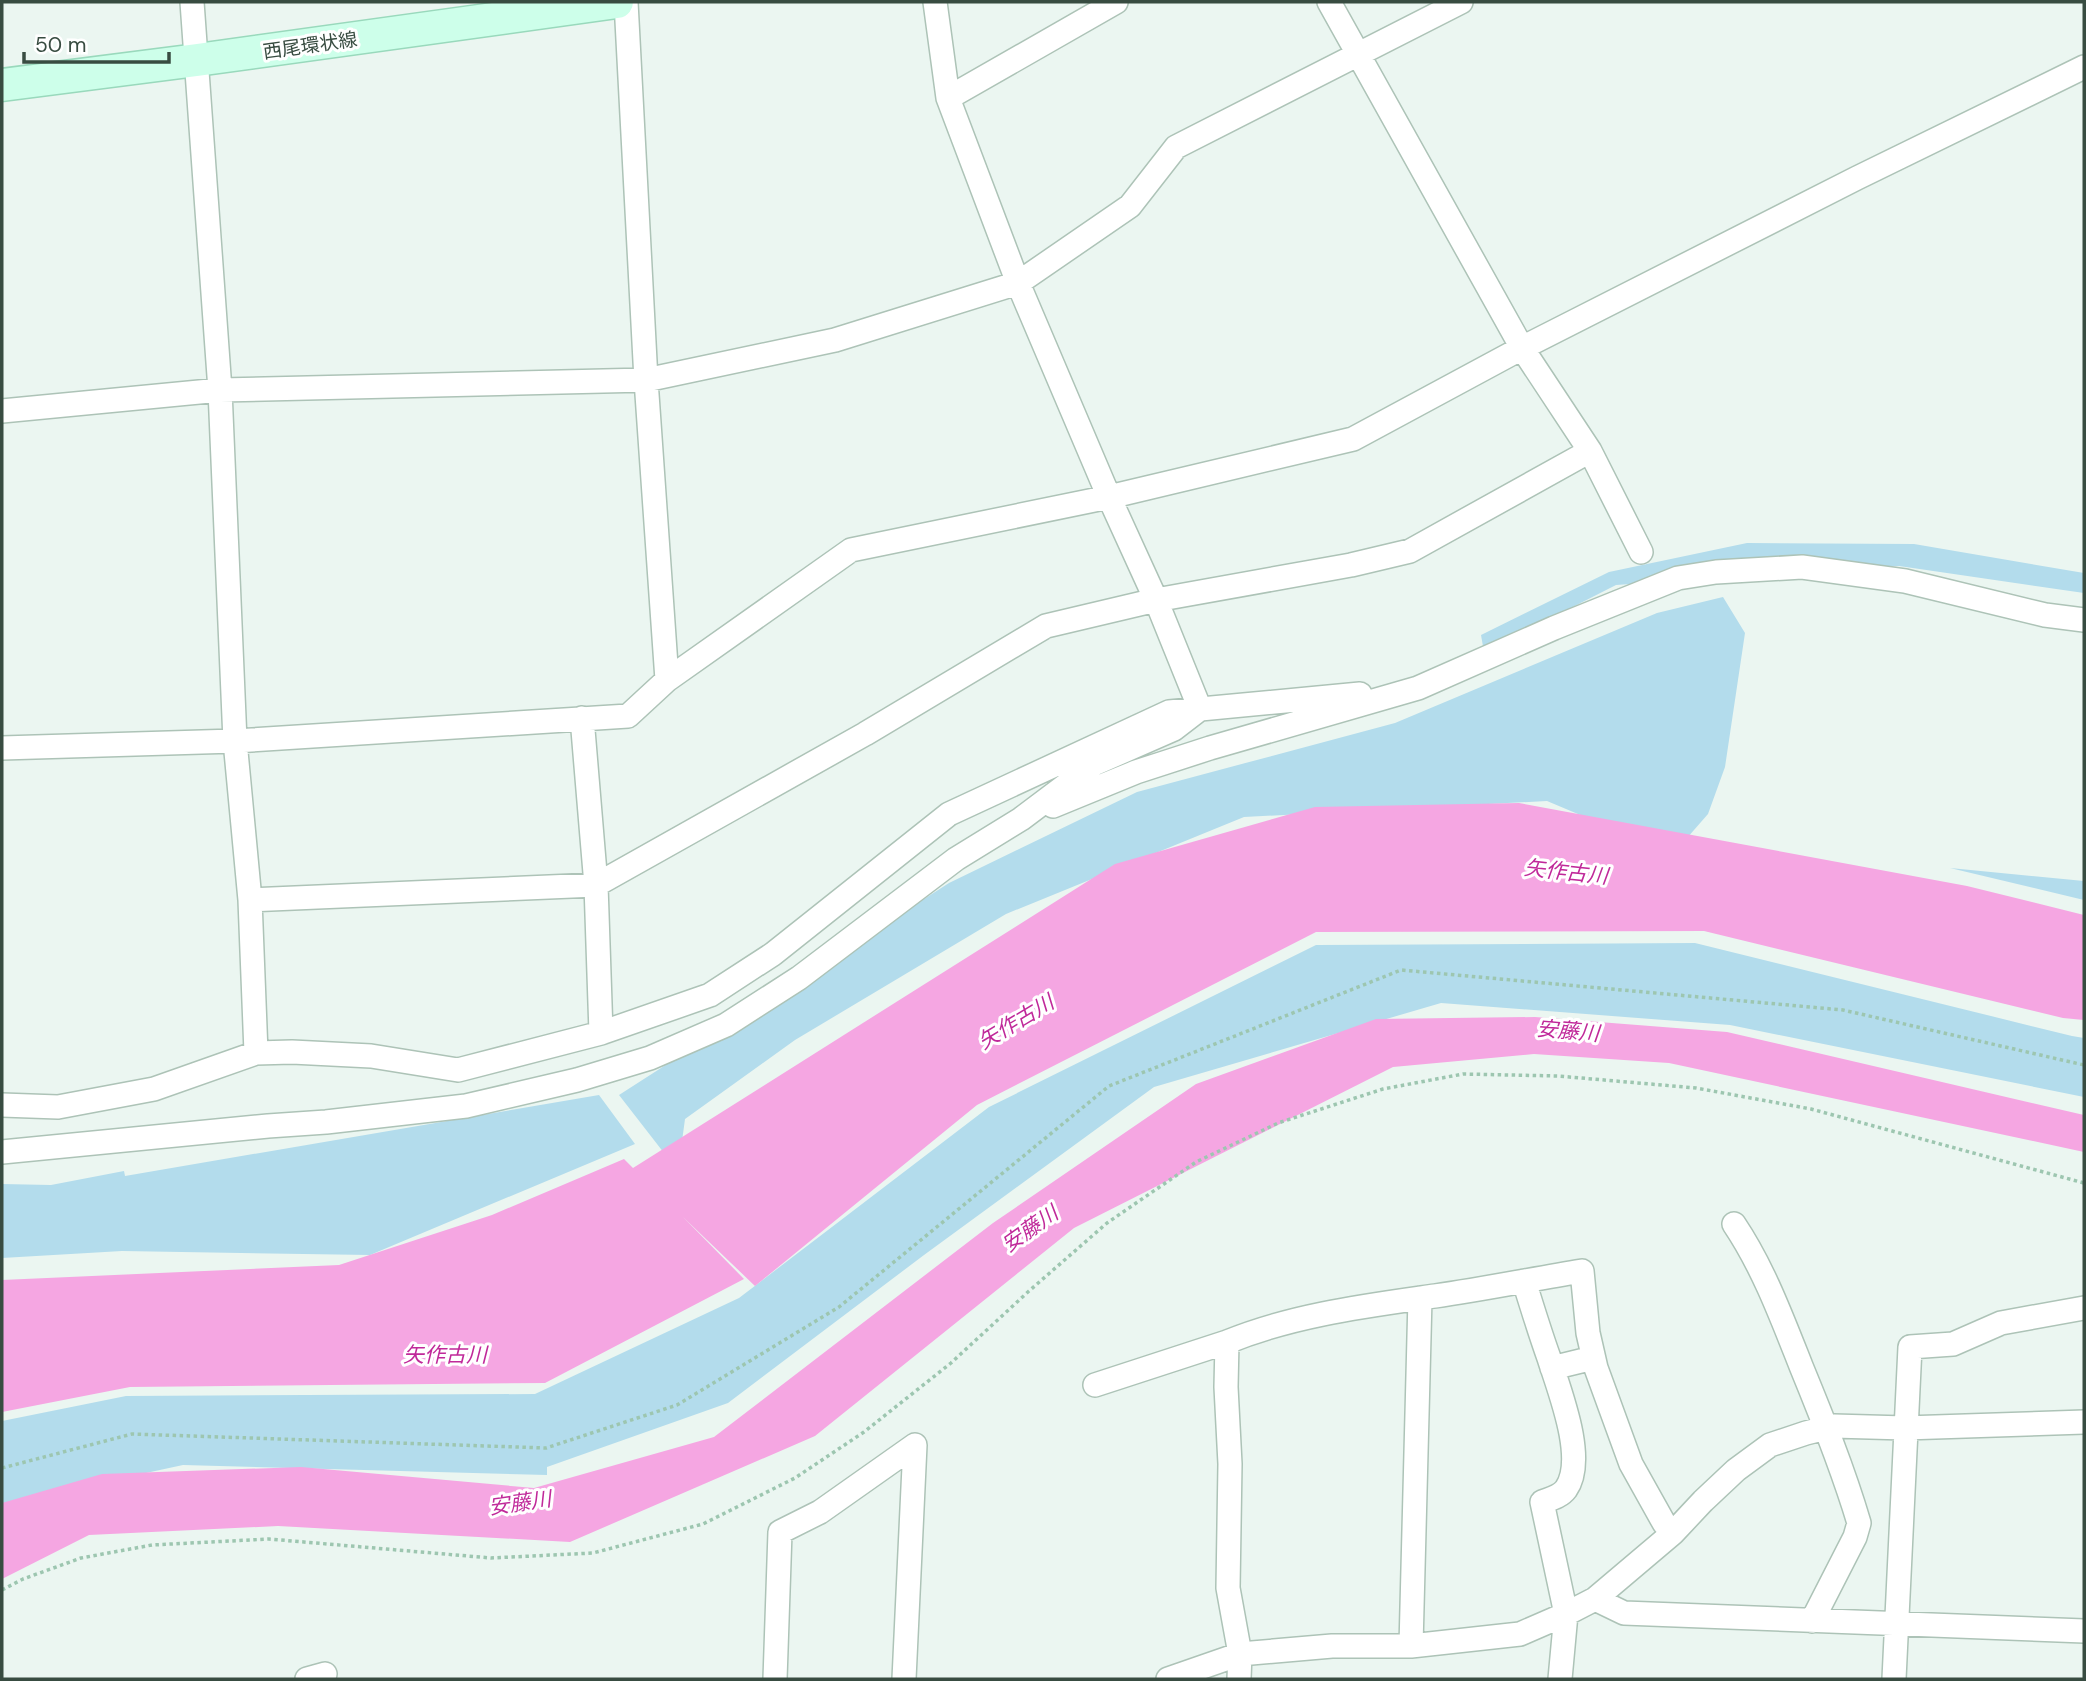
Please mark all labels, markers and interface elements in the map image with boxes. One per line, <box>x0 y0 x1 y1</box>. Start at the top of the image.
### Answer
scale bar <box>24 21 170 65</box>
street label: 西尾環状線 <box>261 27 359 64</box>
text: 50 m <box>35 31 86 59</box>
water label: 矢作古川 <box>1523 854 1611 891</box>
water label: 矢作古川 <box>973 987 1061 1056</box>
water label: 安藤川 <box>1535 1014 1603 1048</box>
water label: 安藤川 <box>996 1198 1065 1259</box>
water label: 矢作古川 <box>403 1341 489 1369</box>
water label: 安藤川 <box>487 1484 555 1521</box>

